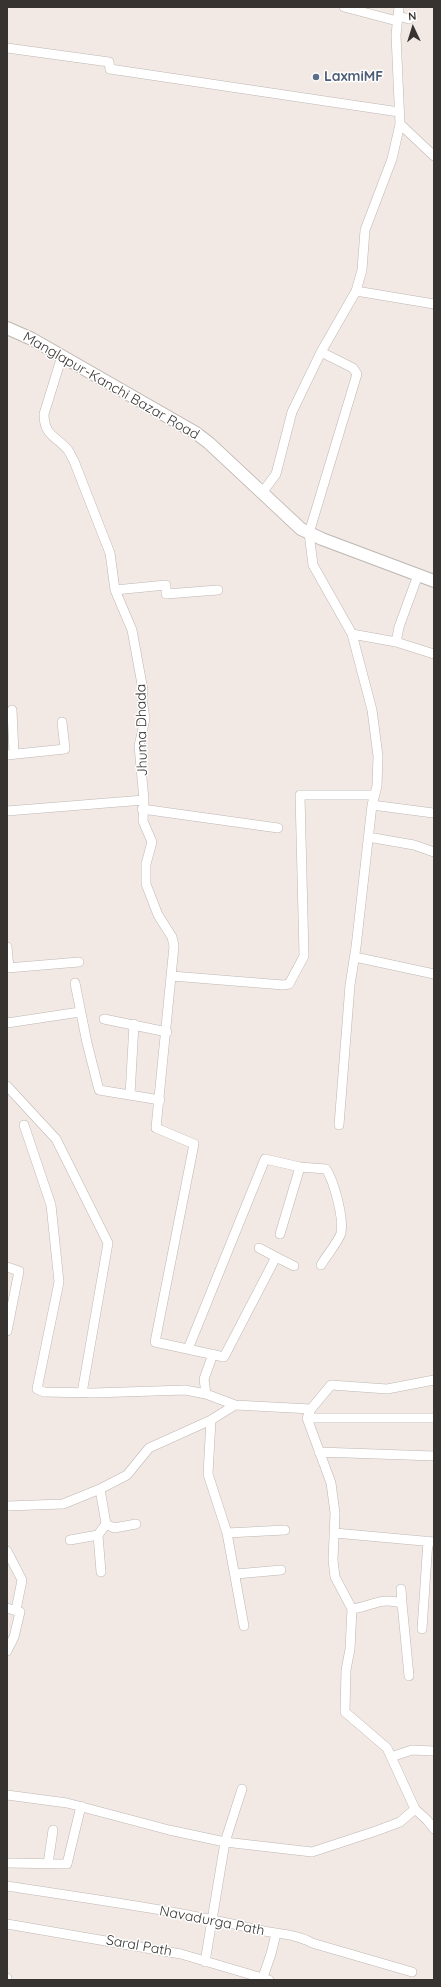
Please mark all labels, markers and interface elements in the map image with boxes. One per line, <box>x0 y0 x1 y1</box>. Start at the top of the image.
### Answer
north arrow <box>393 8 433 48</box>
text: N <box>408 9 417 23</box>
place label: LaxmiMF <box>324 69 383 85</box>
marker: LaxmiMF <box>311 72 321 82</box>
street label: Manglapur-Kanchi Bazar Road <box>20 329 202 443</box>
street label: Jhuma Dhada <box>133 684 151 776</box>
street label: Navadurga Path <box>158 1903 266 1939</box>
street label: Saral Path <box>105 1932 173 1960</box>

